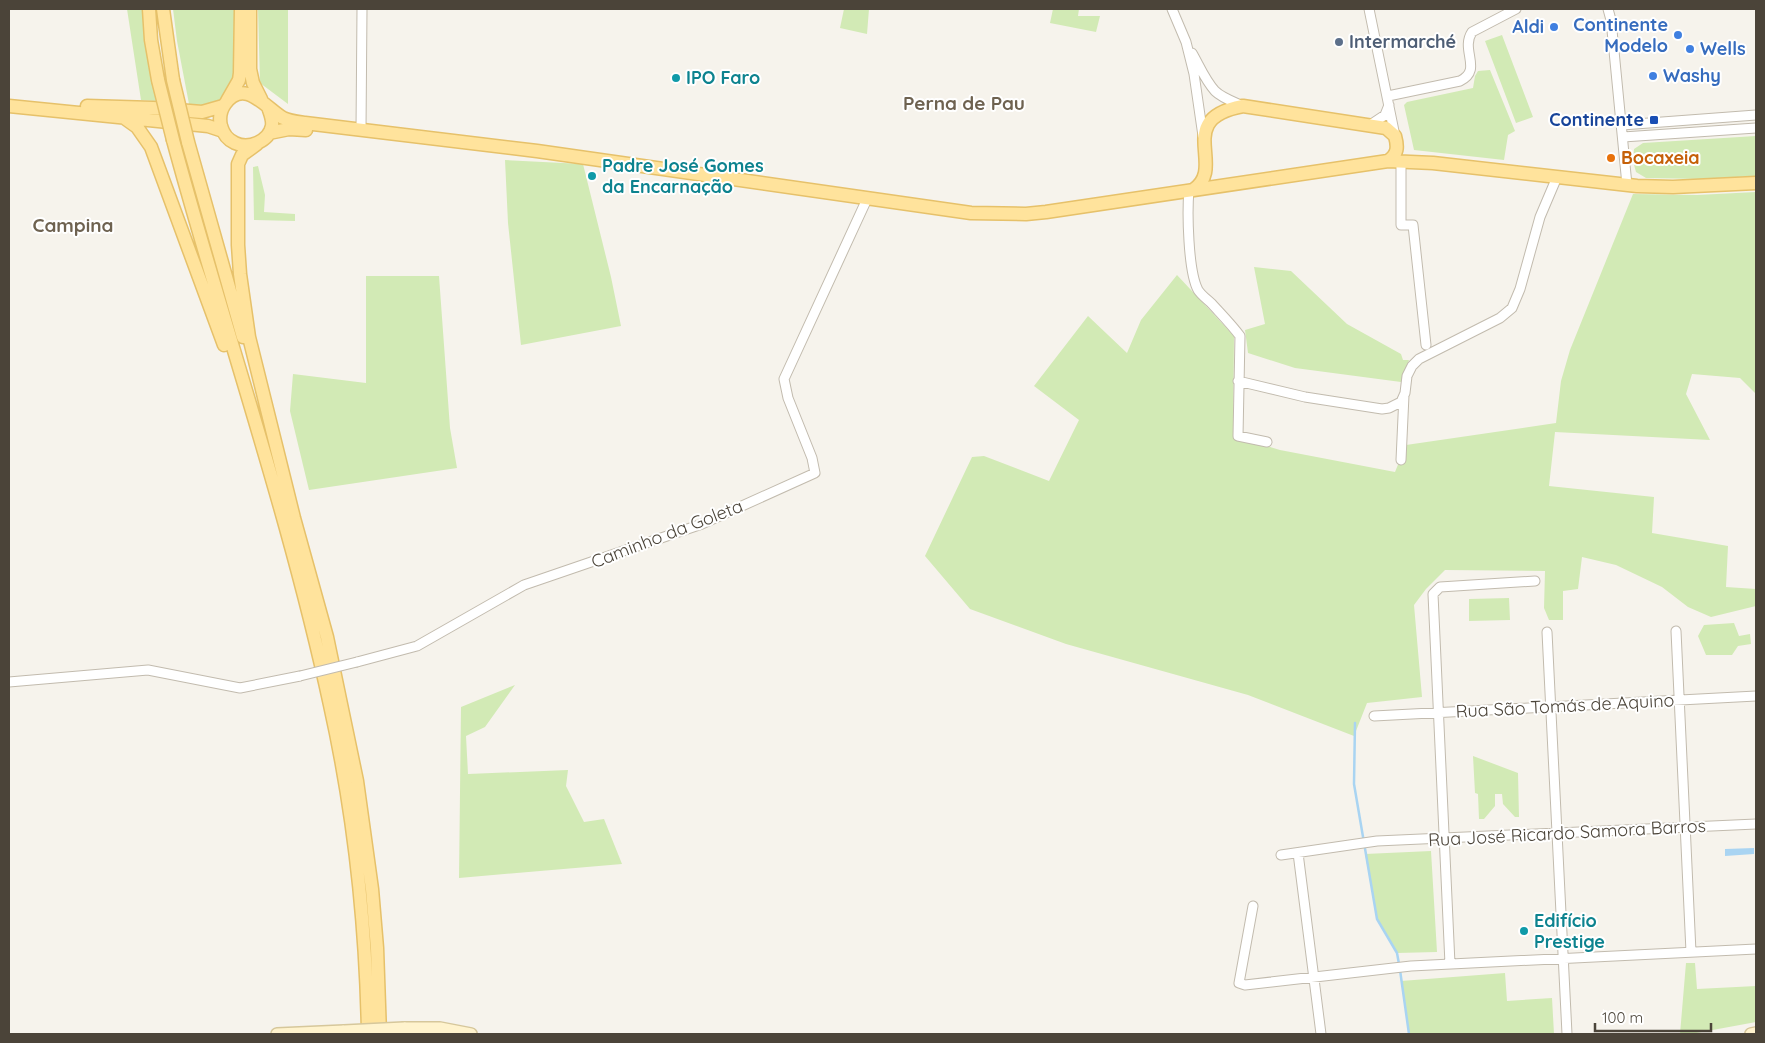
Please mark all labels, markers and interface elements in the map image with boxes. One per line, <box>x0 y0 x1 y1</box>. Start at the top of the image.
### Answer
place label: Continente Modelo <box>1573 13 1668 57</box>
place label: Aldi <box>1512 15 1544 38</box>
marker: Aldi <box>1548 21 1560 33</box>
marker: Continente Modelo <box>1672 29 1684 41</box>
place label: Intermarché <box>1349 30 1456 53</box>
marker: Intermarché <box>1333 36 1345 48</box>
place label: Wells <box>1700 37 1746 60</box>
marker: Wells <box>1684 43 1696 55</box>
place label: Washy <box>1663 64 1721 87</box>
place label: IPO Faro <box>686 66 760 89</box>
marker: Washy <box>1647 70 1659 82</box>
marker: IPO Faro <box>670 72 682 84</box>
district label: Perna de Pau <box>903 91 1025 115</box>
place label: Continente <box>1549 108 1644 131</box>
marker: Continente <box>1648 114 1660 126</box>
place label: Bocaxeia <box>1621 146 1700 169</box>
marker: Bocaxeia <box>1605 152 1617 164</box>
place label: Padre José Gomes da Encarnação <box>602 154 764 198</box>
marker: Padre José Gomes da Encarnação <box>586 170 598 182</box>
district label: Campina <box>32 213 114 237</box>
street label: Caminho da Goleta <box>588 494 746 573</box>
street label: Rua São Tomás de Aquino <box>1455 688 1675 723</box>
street label: Rua José Ricardo Samora Barros <box>1427 814 1707 851</box>
place label: Edifício Prestige <box>1534 909 1605 953</box>
marker: Edifício Prestige <box>1518 925 1530 937</box>
scale bar <box>1595 1000 1711 1032</box>
text: 100 m <box>1602 1008 1643 1027</box>

